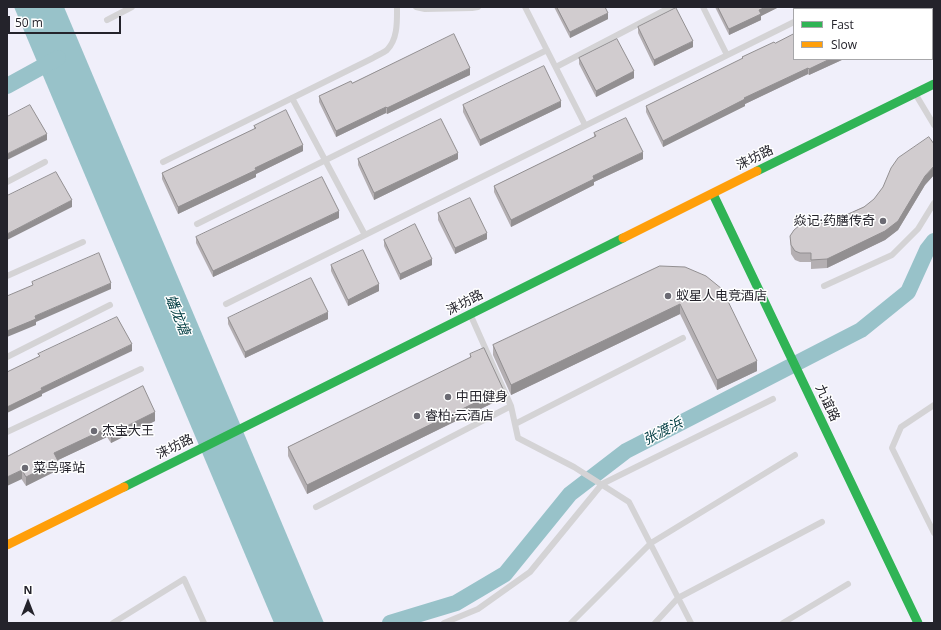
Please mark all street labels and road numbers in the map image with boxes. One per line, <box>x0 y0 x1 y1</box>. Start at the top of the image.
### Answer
street label: 涞坊路 <box>734 142 776 174</box>
street label: 涞坊路 <box>444 287 486 319</box>
street label: 九谊路 <box>812 382 842 424</box>
street label: 涞坊路 <box>154 431 196 463</box>

